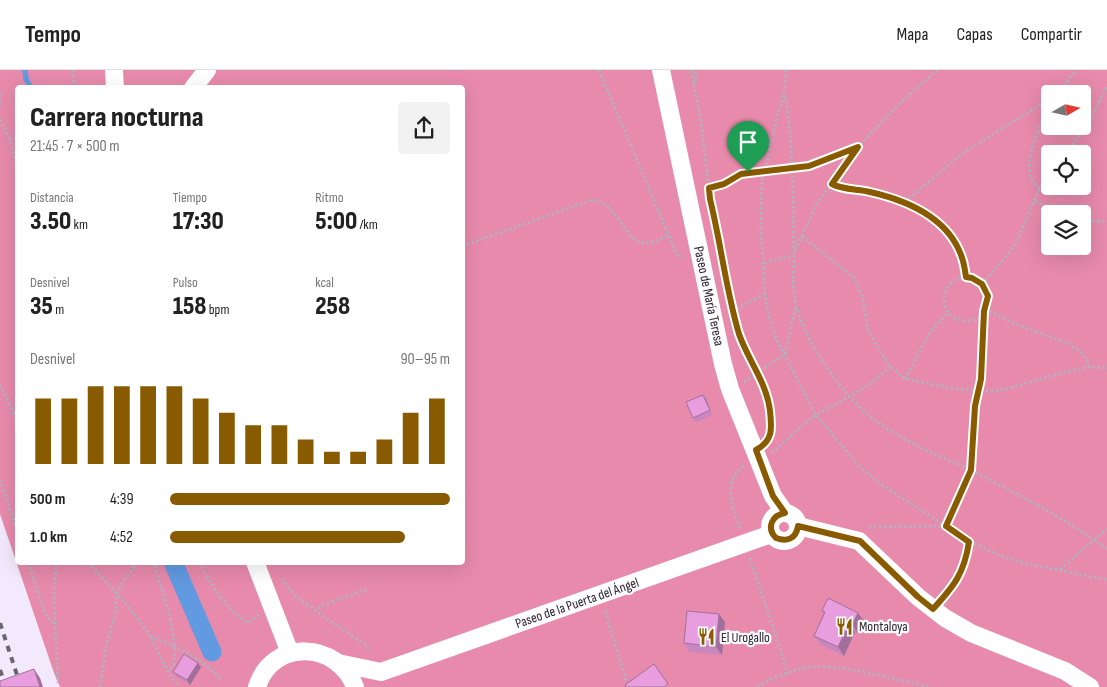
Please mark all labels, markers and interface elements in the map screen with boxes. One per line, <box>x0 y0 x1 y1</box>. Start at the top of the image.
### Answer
text: Tempo <box>25 20 81 49</box>
text: Mapa <box>896 24 928 45</box>
text: Capas <box>956 24 993 45</box>
text: Compartir <box>1021 24 1082 45</box>
north arrow <box>1041 85 1091 135</box>
map controls <box>1041 85 1091 255</box>
text: Carrera nocturna <box>30 101 203 134</box>
button: share <box>398 102 450 154</box>
pin <box>727 121 769 172</box>
icon: arrive <box>734 128 762 156</box>
text: 21:45 · 7 × 500 m <box>30 137 120 156</box>
button: locate <box>1041 145 1091 195</box>
text: Distancia <box>30 189 74 206</box>
text: Tiempo <box>173 189 207 206</box>
text: Ritmo <box>315 189 343 206</box>
button: layers <box>1041 205 1091 255</box>
text: 3.50 <box>30 206 71 237</box>
text: 17:30 <box>173 206 224 237</box>
text: 5:00 <box>315 206 357 237</box>
text: km <box>71 216 88 233</box>
text: /km <box>357 216 378 233</box>
street label: Paseo de María Teresa <box>690 245 728 347</box>
text: Desnivel <box>30 274 70 291</box>
text: Pulso <box>173 274 198 291</box>
text: kcal <box>315 274 334 291</box>
text: 35 <box>30 291 53 322</box>
text: 158 <box>173 291 207 322</box>
text: 258 <box>315 291 350 322</box>
text: m <box>53 301 64 318</box>
text: bpm <box>207 301 229 318</box>
text: Desnivel <box>30 350 75 369</box>
text: 90–95 m <box>401 350 450 369</box>
text: 500 m <box>30 490 65 509</box>
text: 4:39 <box>110 490 134 509</box>
text: 1.0 km <box>30 528 67 547</box>
text: 4:52 <box>110 528 133 547</box>
street label: Paseo de la Puerta del Ángel <box>513 574 641 632</box>
restaurant icon: Montaloya <box>835 616 855 636</box>
place label: Montaloya <box>859 618 908 635</box>
restaurant icon: El Urogallo <box>697 627 717 647</box>
place label: El Urogallo <box>721 629 770 646</box>

